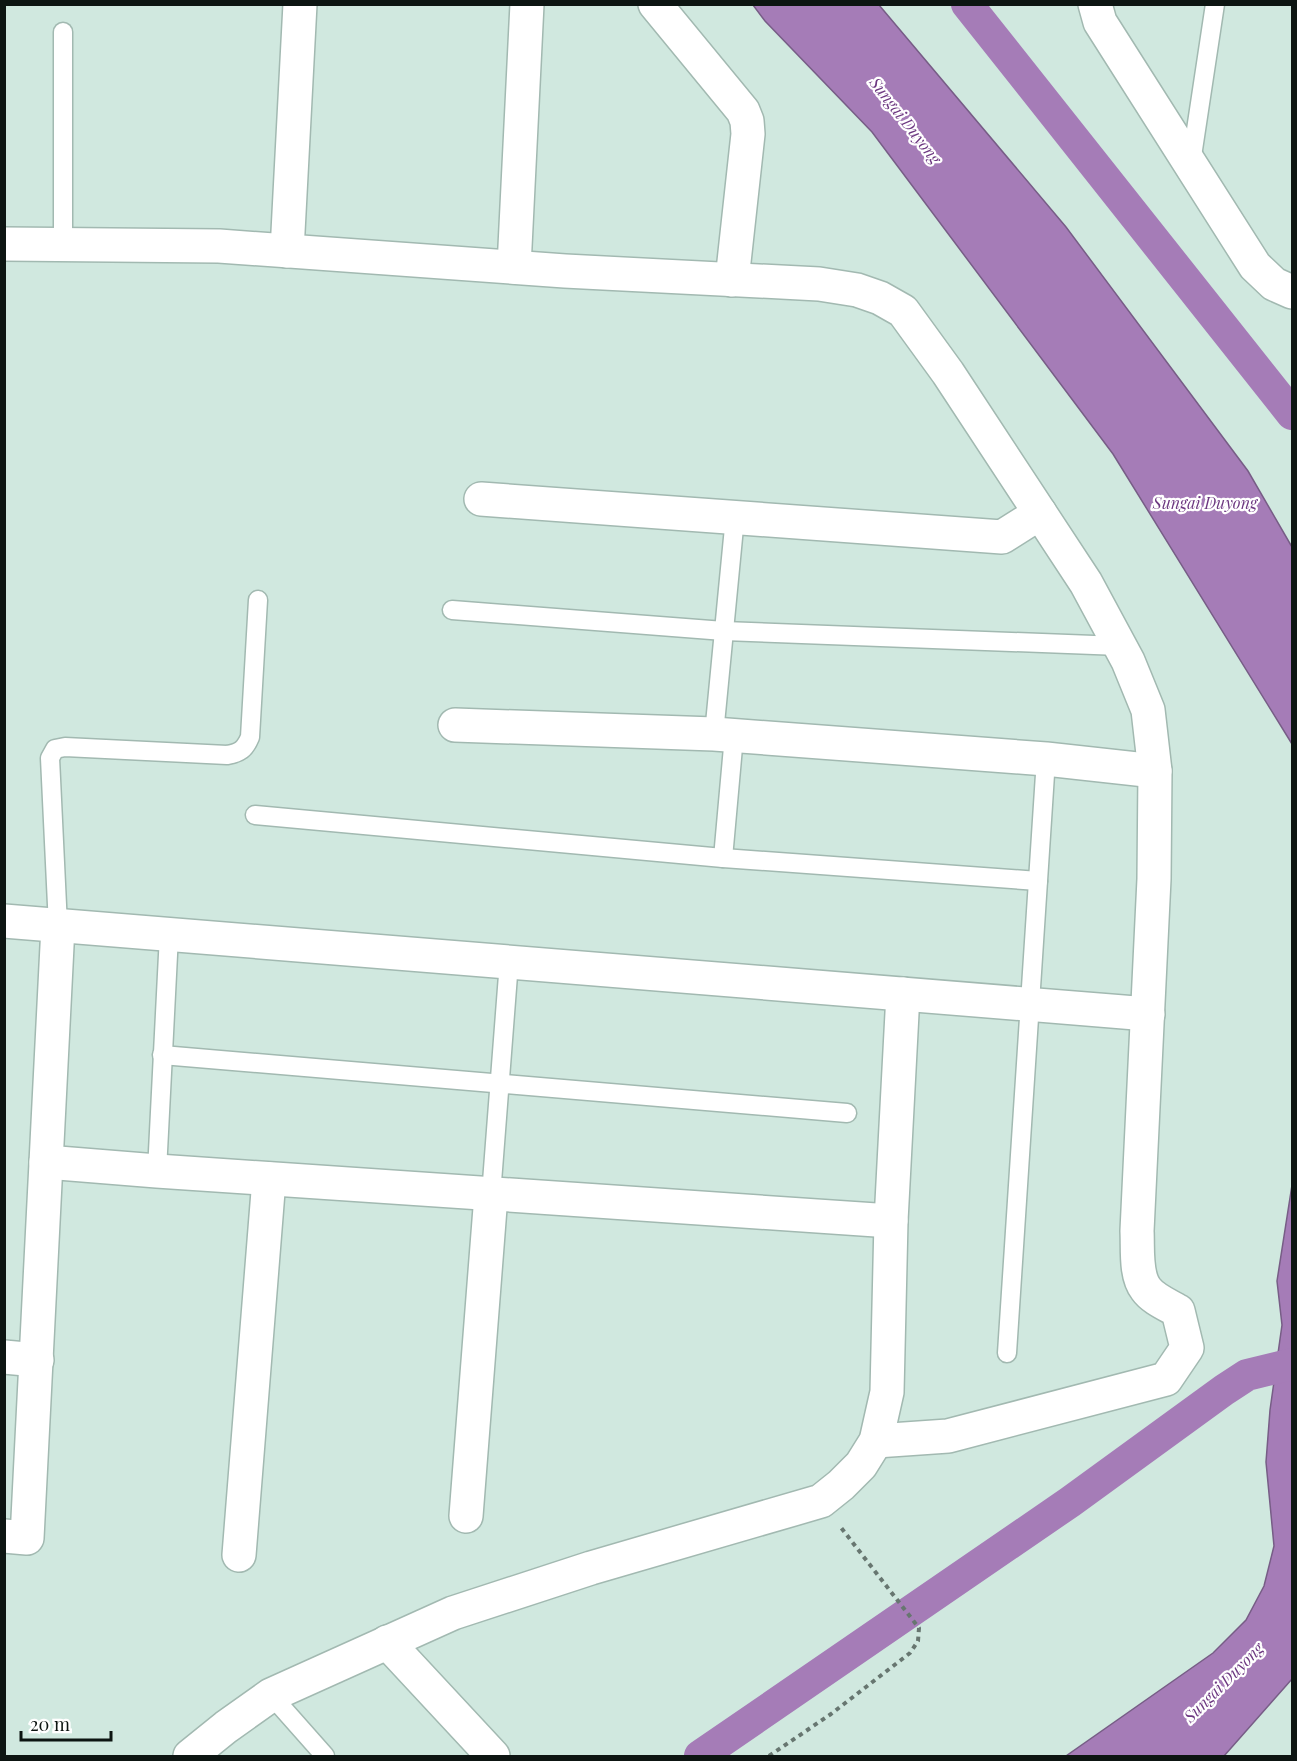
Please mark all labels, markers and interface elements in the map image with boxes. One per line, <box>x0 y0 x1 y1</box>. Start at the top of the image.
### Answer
water label: Sungai Duyong <box>865 72 947 169</box>
water label: Sungai Duyong <box>1152 492 1259 513</box>
water label: Sungai Duyong <box>1178 1636 1269 1727</box>
scale bar <box>21 1704 111 1742</box>
text: 20 m <box>30 1712 70 1736</box>

